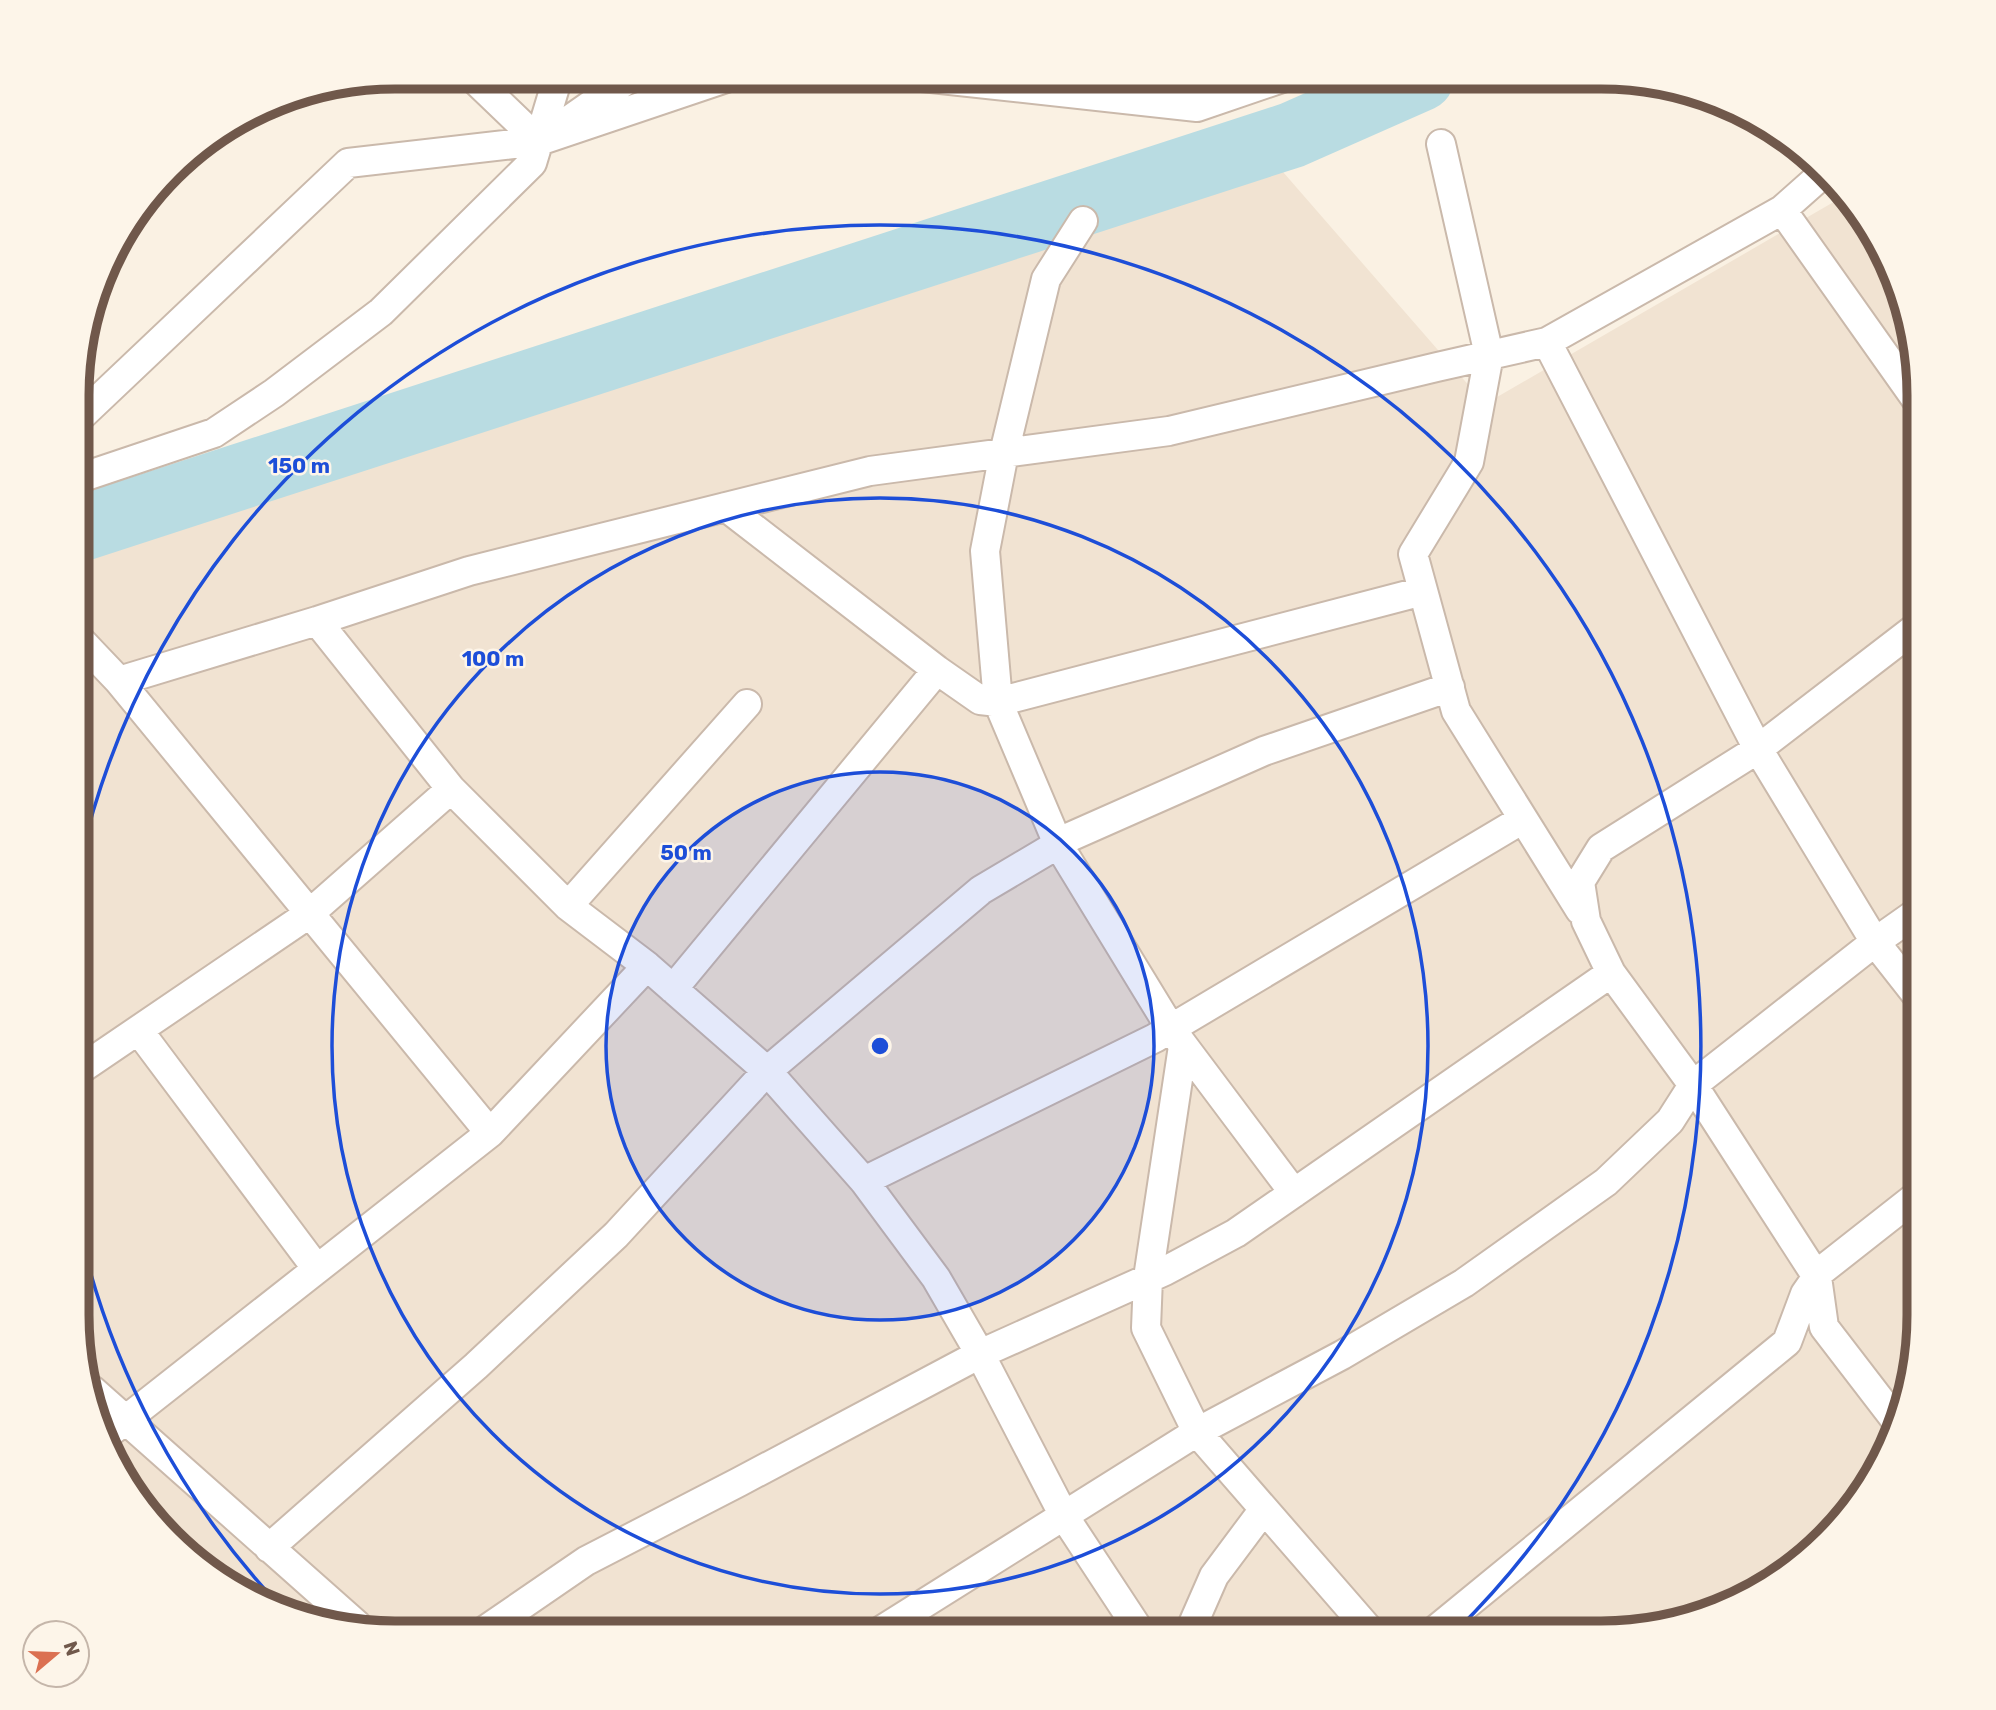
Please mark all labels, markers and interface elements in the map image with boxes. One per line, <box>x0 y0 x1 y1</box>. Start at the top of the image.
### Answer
text: 150 m <box>268 453 330 478</box>
text: 100 m <box>462 646 524 671</box>
text: 50 m <box>660 840 712 865</box>
centre of rings <box>868 1034 892 1058</box>
north arrow <box>21 1619 91 1689</box>
text: N <box>59 1638 85 1659</box>

